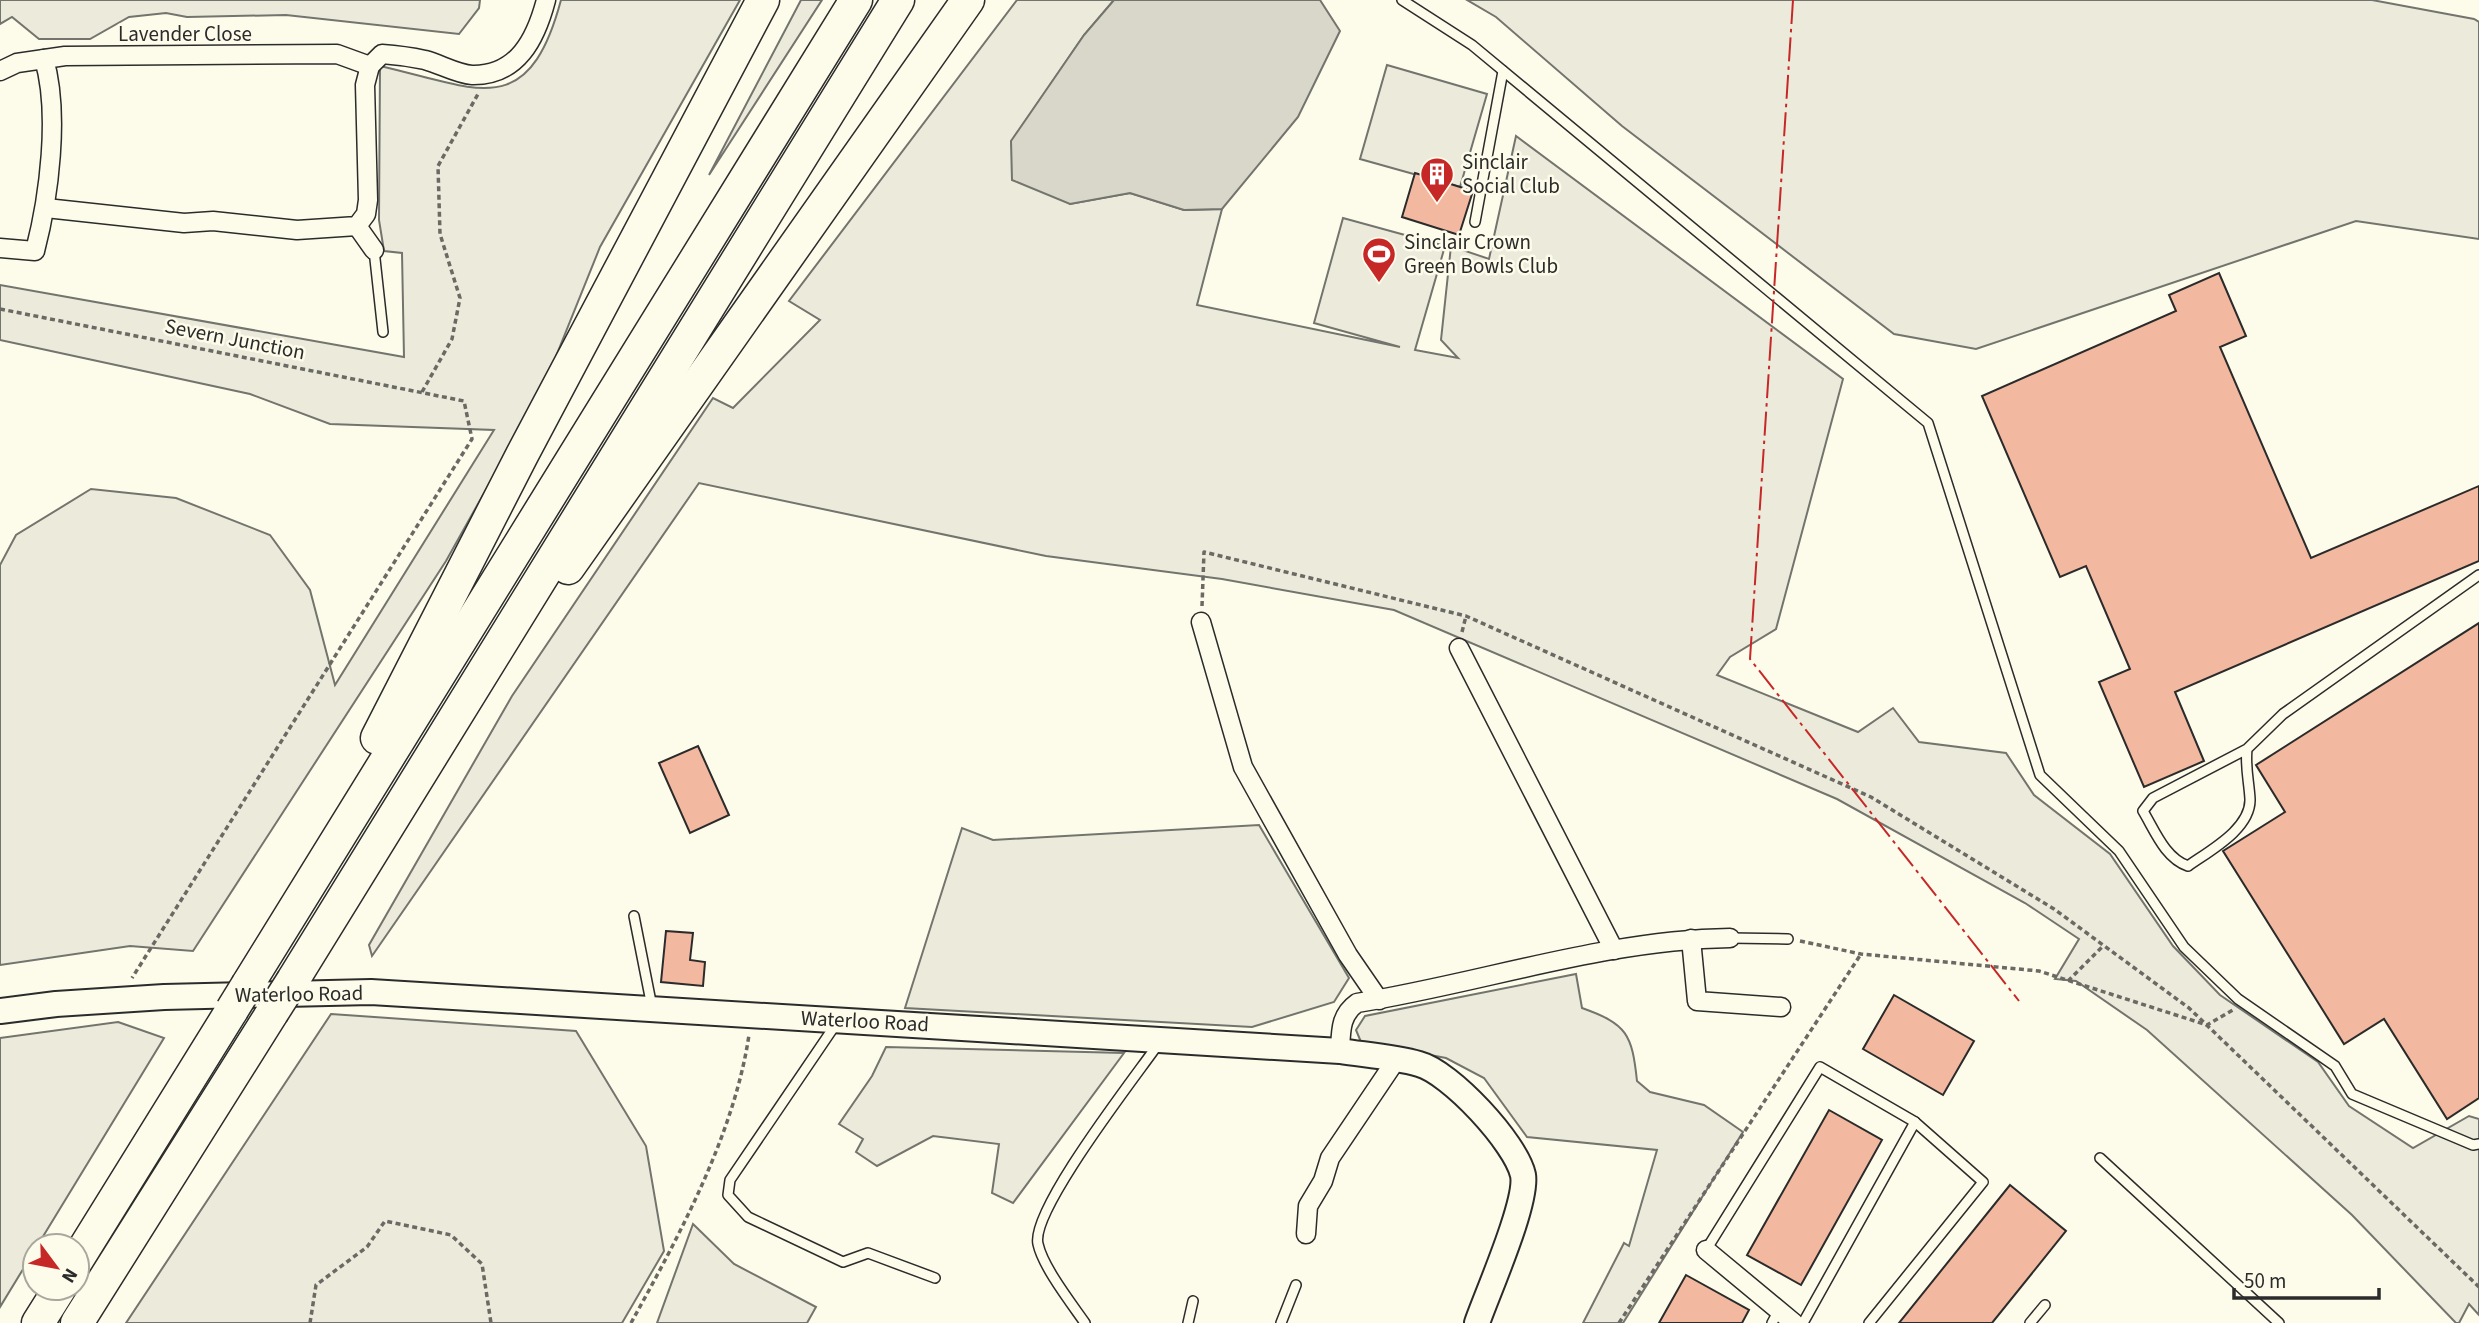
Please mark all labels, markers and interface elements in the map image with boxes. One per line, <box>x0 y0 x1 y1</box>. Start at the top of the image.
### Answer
street label: Lavender Close <box>118 19 252 49</box>
place label: Sinclair Social Club <box>1462 147 1560 201</box>
building icon: Sinclair Social Club <box>1418 155 1456 204</box>
place label: Sinclair Crown Green Bowls Club <box>1404 227 1558 281</box>
sports icon: Sinclair Crown Green Bowls Club <box>1360 235 1398 284</box>
street label: Severn Junction <box>162 311 308 367</box>
street label: Waterloo Road <box>235 978 363 1010</box>
street label: Waterloo Road <box>800 1003 930 1039</box>
north arrow <box>21 1232 91 1302</box>
scale bar <box>2234 1256 2379 1300</box>
text: N <box>54 1263 84 1288</box>
text: 50 m <box>2244 1266 2286 1296</box>

